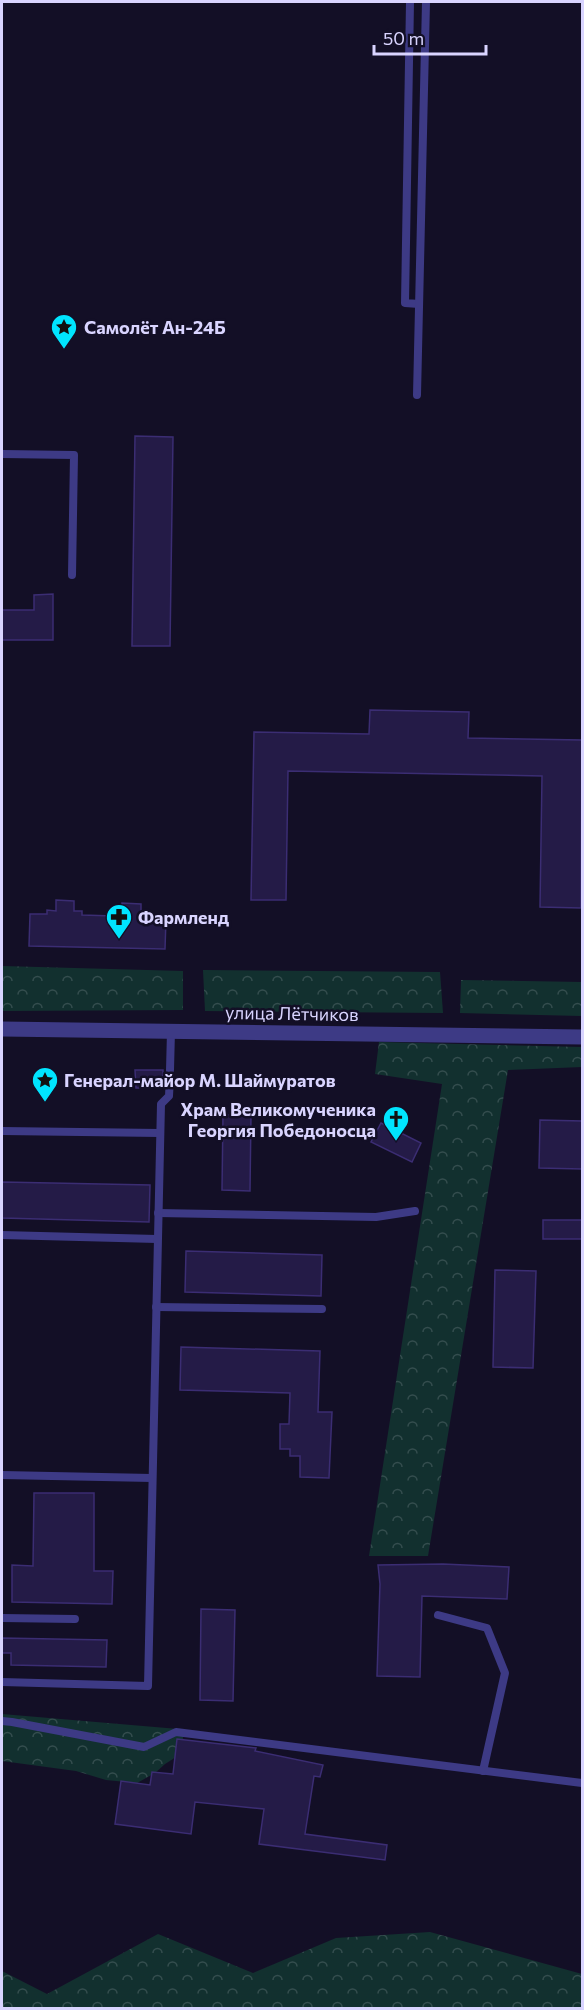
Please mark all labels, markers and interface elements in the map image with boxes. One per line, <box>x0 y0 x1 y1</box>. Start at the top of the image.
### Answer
scale bar <box>374 18 486 56</box>
text: 50 m <box>383 27 424 49</box>
place icon: Самолёт Ан-24Б <box>49 312 79 350</box>
place label: Самолёт Ан-24Б <box>84 316 226 338</box>
pharmacy icon: Фармленд <box>104 902 134 940</box>
place label: Фармленд <box>138 906 229 928</box>
street label: улица Лётчиков <box>225 1001 359 1025</box>
place icon: Генерал-майор М. Шаймуратов <box>30 1065 60 1103</box>
place label: Генерал-майор М. Шаймуратов <box>64 1069 336 1091</box>
place label: Храм Великомученика Георгия Победоносца <box>180 1098 376 1141</box>
church icon: Храм Великомученика Георгия Победоносца <box>381 1104 411 1142</box>

